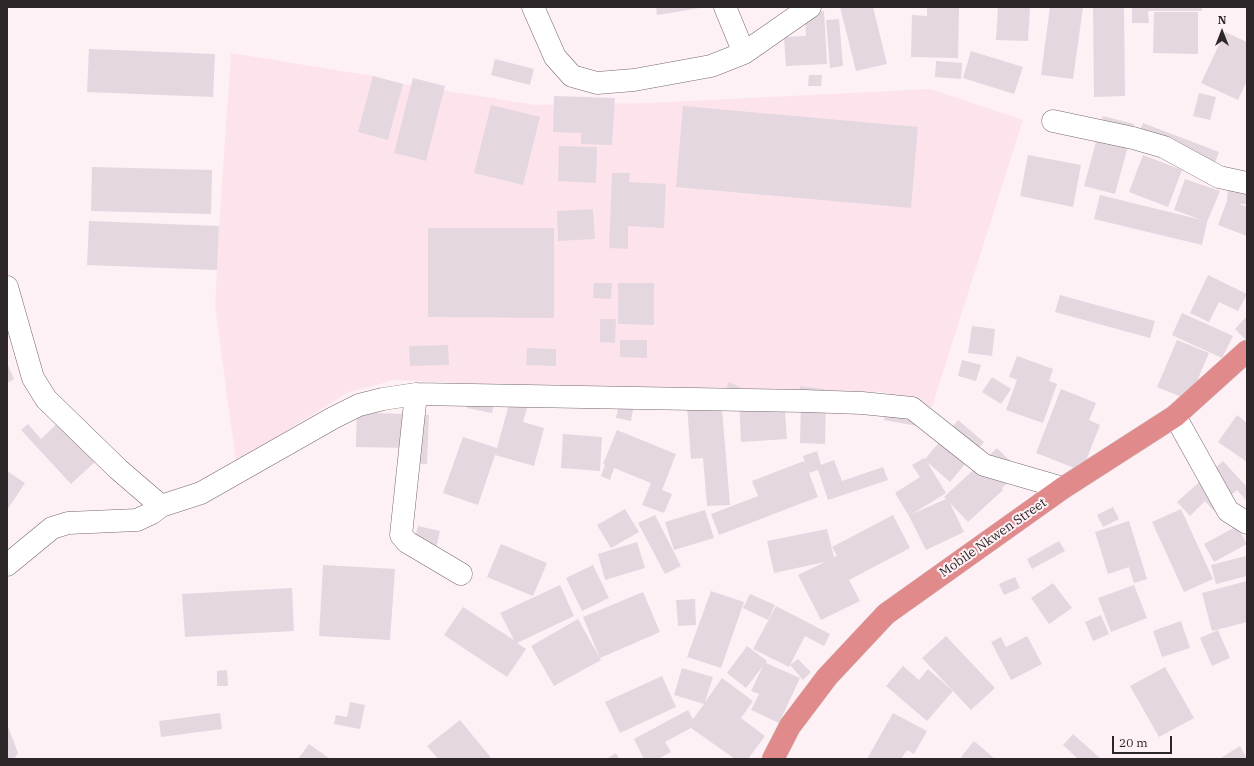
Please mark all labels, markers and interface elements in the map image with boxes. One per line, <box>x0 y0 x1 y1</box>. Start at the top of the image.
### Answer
north arrow <box>1202 12 1242 52</box>
text: N <box>1218 13 1226 27</box>
street label: Mobile Nkwen Street <box>937 495 1049 581</box>
scale bar <box>1114 728 1174 754</box>
text: 20 m <box>1119 735 1148 750</box>

